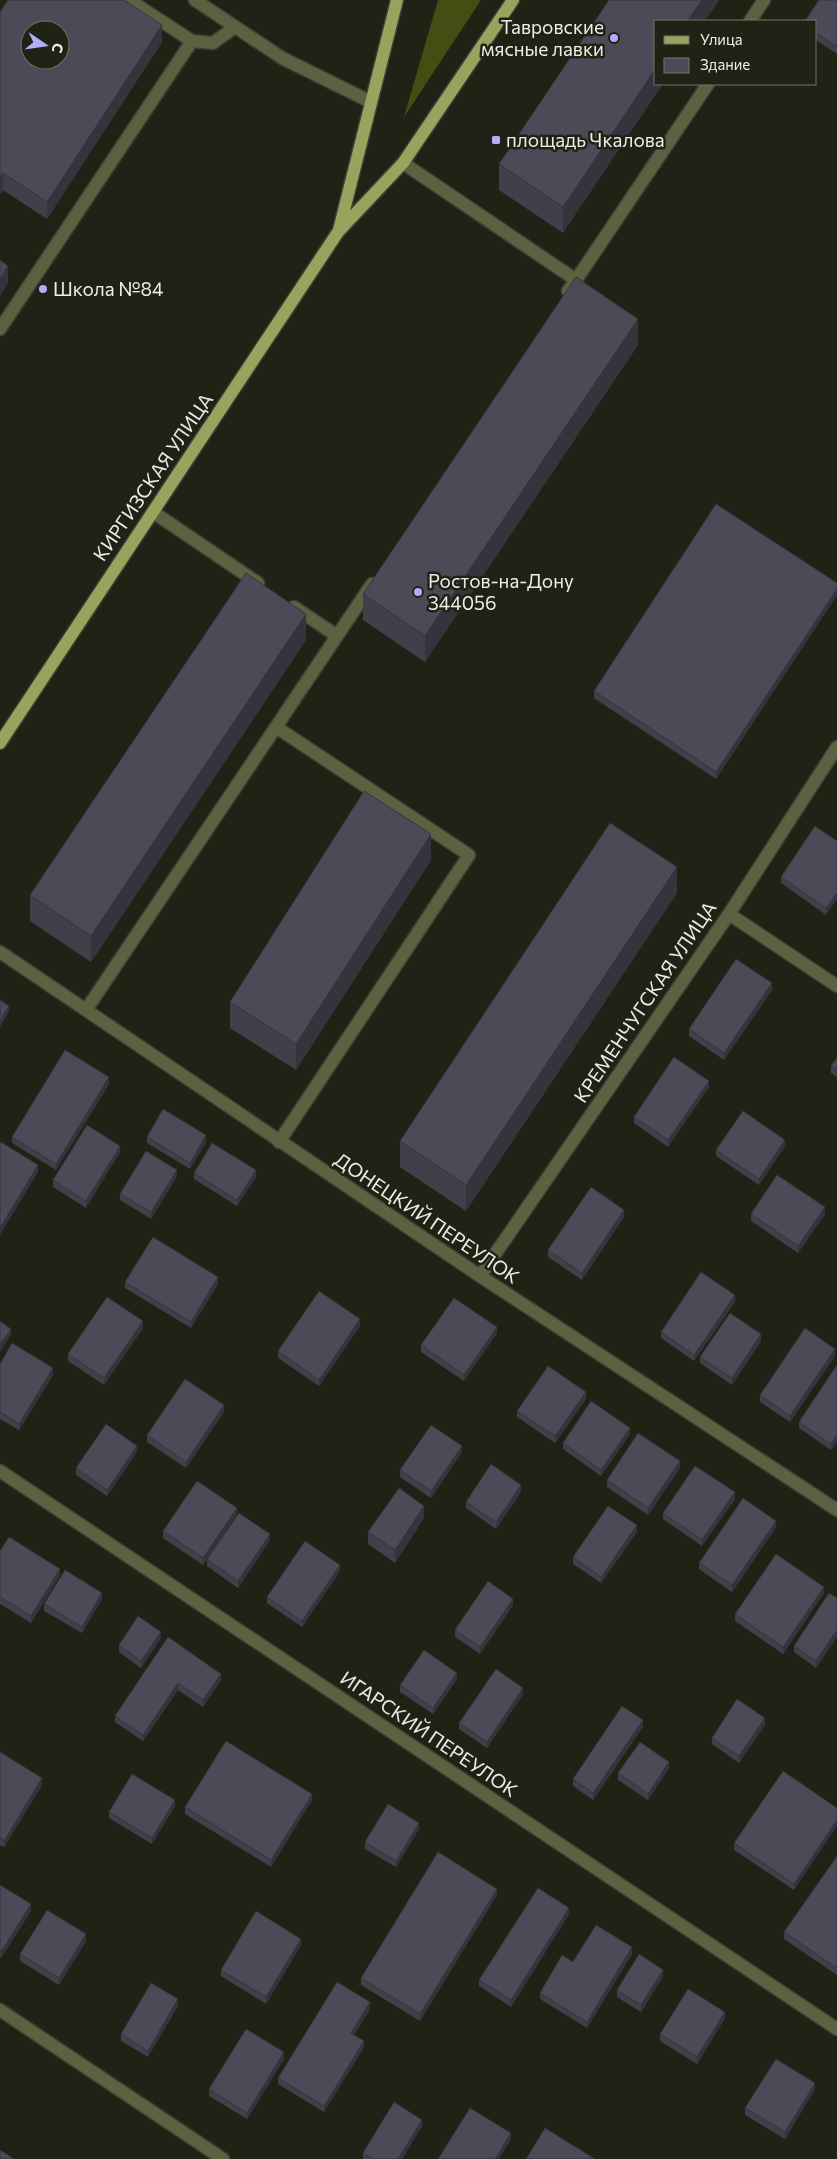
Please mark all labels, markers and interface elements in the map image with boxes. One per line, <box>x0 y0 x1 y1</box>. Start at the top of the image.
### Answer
place label: Тавровские мясные лавки <box>481 15 604 60</box>
north arrow <box>20 20 70 70</box>
legend <box>654 20 817 85</box>
text: Улица <box>700 30 742 48</box>
marker: Тавровские мясные лавки <box>608 32 620 44</box>
text: С <box>49 41 68 55</box>
text: Здание <box>700 55 750 73</box>
place label: площадь Чкалова <box>506 128 665 151</box>
marker: площадь Чкалова <box>490 134 502 146</box>
place label: Школа №84 <box>53 277 163 300</box>
marker: Школа №84 <box>37 283 49 295</box>
street label: КИРГИЗСКАЯ УЛИЦА <box>88 388 217 565</box>
place label: Ростов-на-Дону 344056 <box>428 569 574 614</box>
marker: Ростов-на-Дону 344056 <box>412 586 424 598</box>
street label: КРЕМЕНЧУГСКАЯ УЛИЦА <box>569 897 721 1107</box>
street label: ДОНЕЦКИЙ ПЕРЕУЛОК <box>331 1147 524 1288</box>
street label: ИГАРСКИЙ ПЕРЕУЛОК <box>336 1666 522 1802</box>

